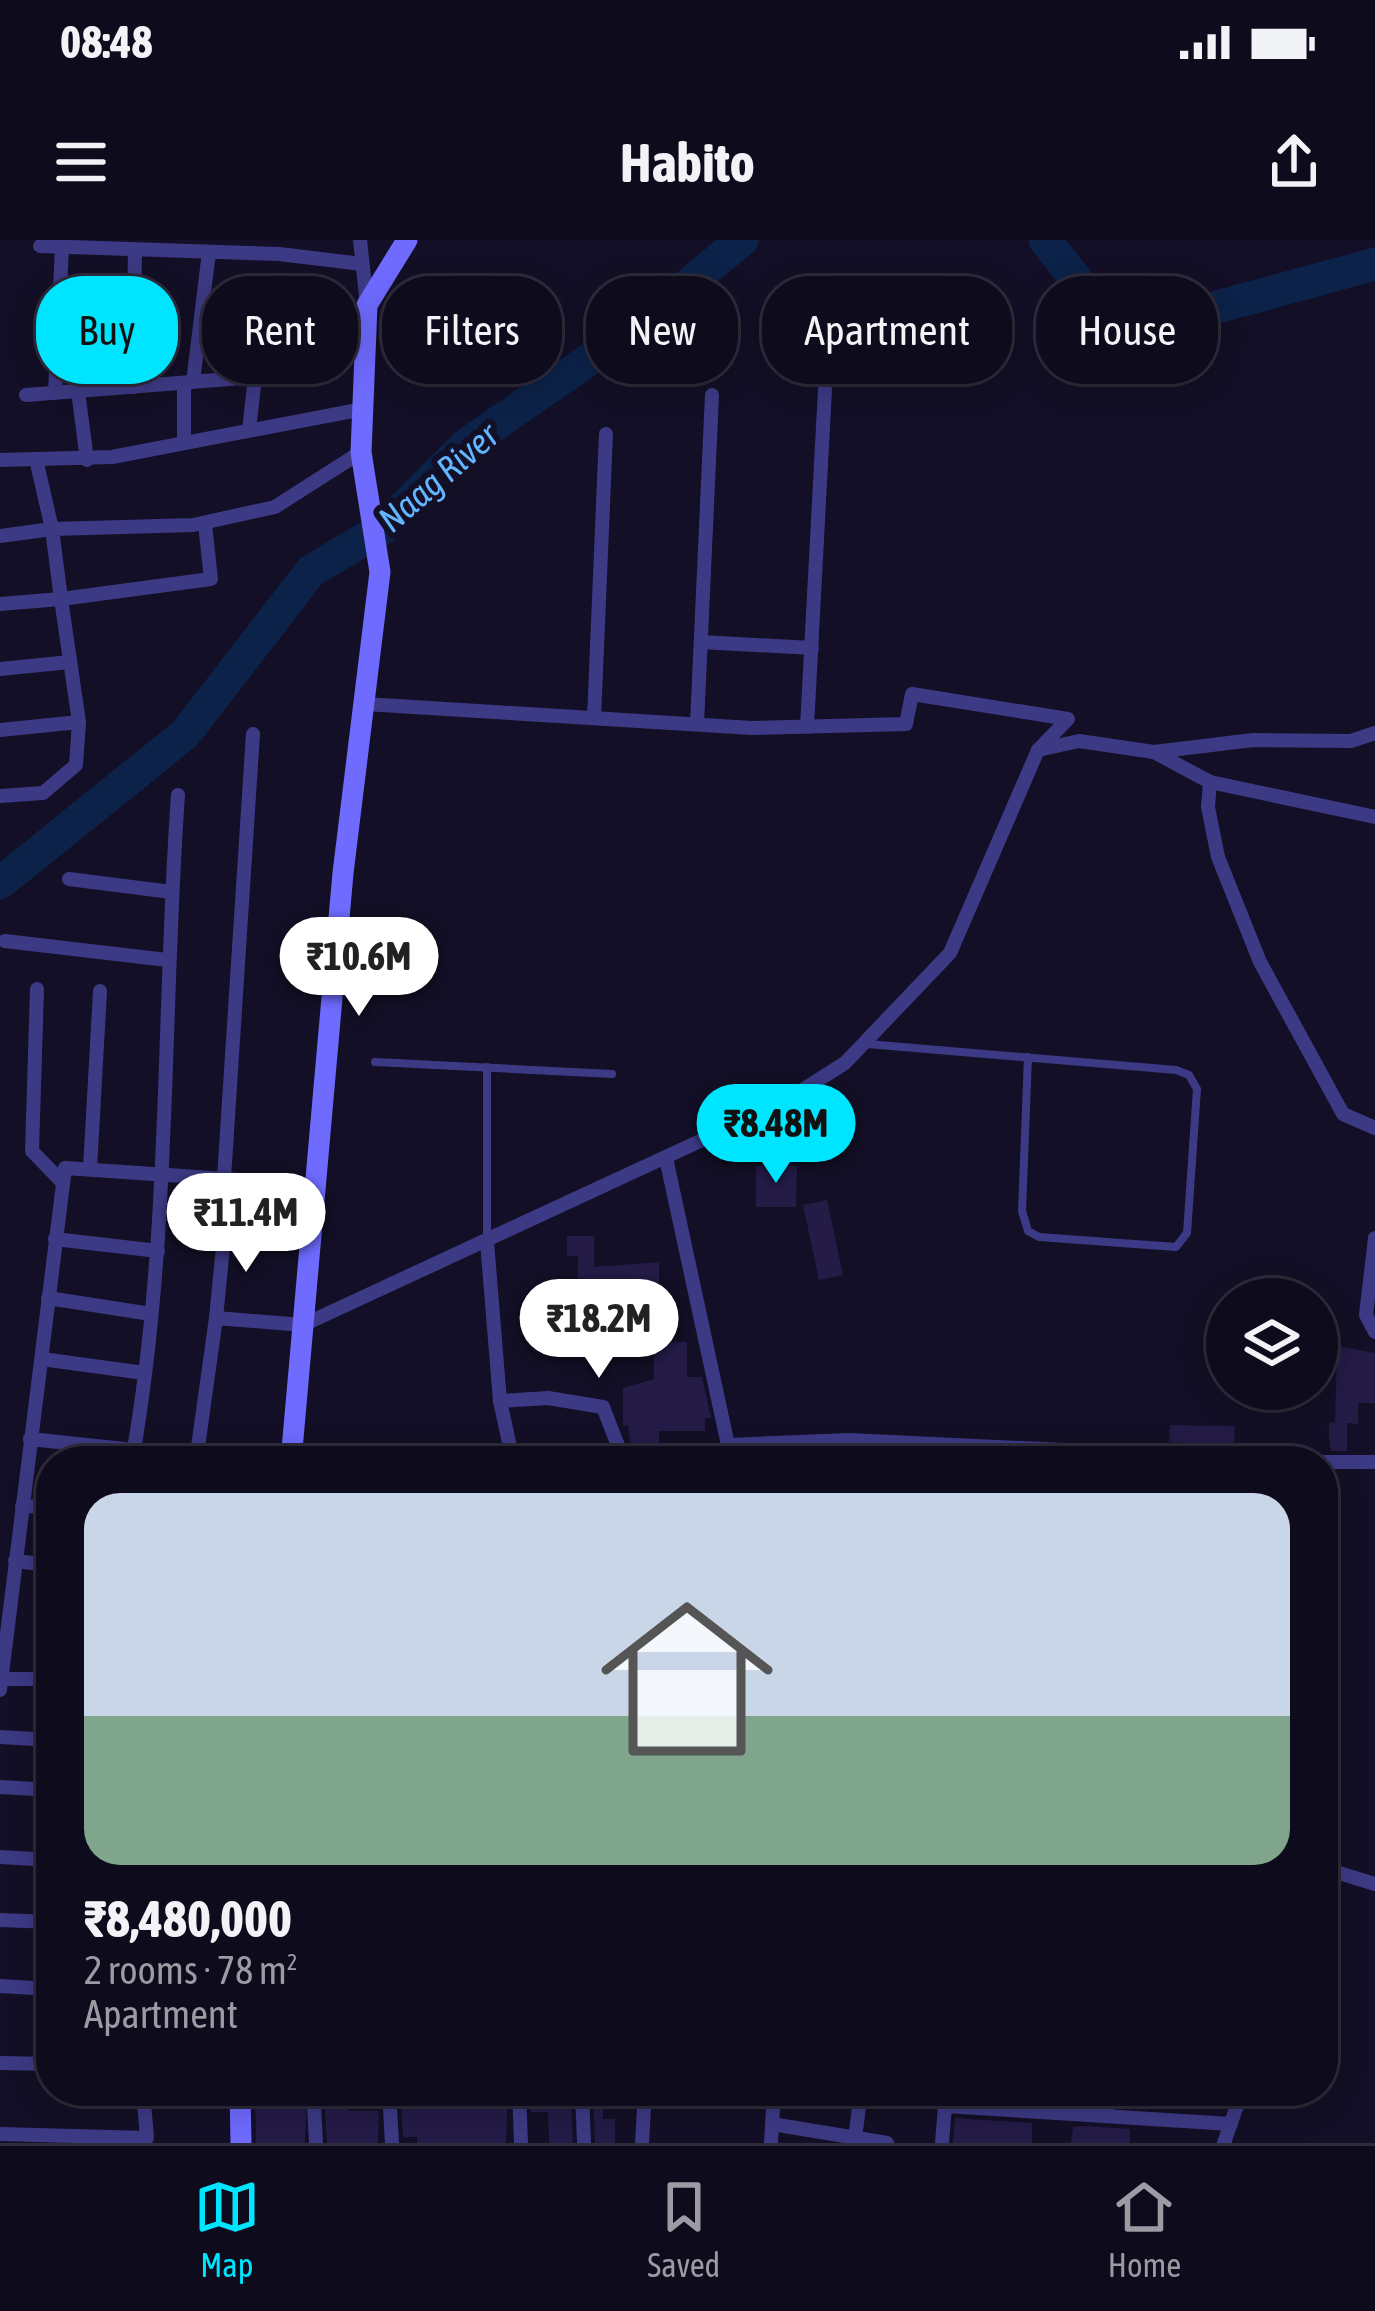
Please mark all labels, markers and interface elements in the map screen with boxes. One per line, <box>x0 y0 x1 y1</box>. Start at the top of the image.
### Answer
text: 08:48 <box>60 16 153 68</box>
icon: menu <box>48 129 114 195</box>
icon: share <box>1261 129 1327 195</box>
text: Habito <box>620 132 755 193</box>
chip: Buy <box>36 276 178 384</box>
chip: Rent <box>202 276 358 384</box>
chip: Filters <box>382 276 562 384</box>
chip: New <box>586 276 738 384</box>
chip: Apartment <box>762 276 1012 384</box>
chip: House <box>1036 276 1218 384</box>
water label: Naag River <box>370 413 507 540</box>
pin: ₹10.6M <box>261 917 457 1019</box>
text: ₹10.6M <box>307 934 411 978</box>
pin: ₹8.48M <box>678 1084 874 1186</box>
text: ₹8.48M <box>724 1101 828 1145</box>
pin: ₹11.4M <box>148 1173 344 1275</box>
text: ₹11.4M <box>194 1190 298 1234</box>
map controls <box>1206 1278 1338 1410</box>
button: layers <box>1206 1278 1338 1410</box>
pin: ₹18.2M <box>501 1279 697 1381</box>
text: ₹18.2M <box>547 1296 651 1340</box>
icon: home <box>579 1571 795 1787</box>
text: ₹8,480,000 <box>84 1889 292 1948</box>
text: 2 rooms · 78 m² <box>84 1948 298 1992</box>
text: Apartment <box>84 1992 238 2036</box>
tab: Map <box>194 2174 260 2284</box>
tab: Saved <box>647 2174 720 2284</box>
tab: Home <box>1108 2174 1181 2284</box>

